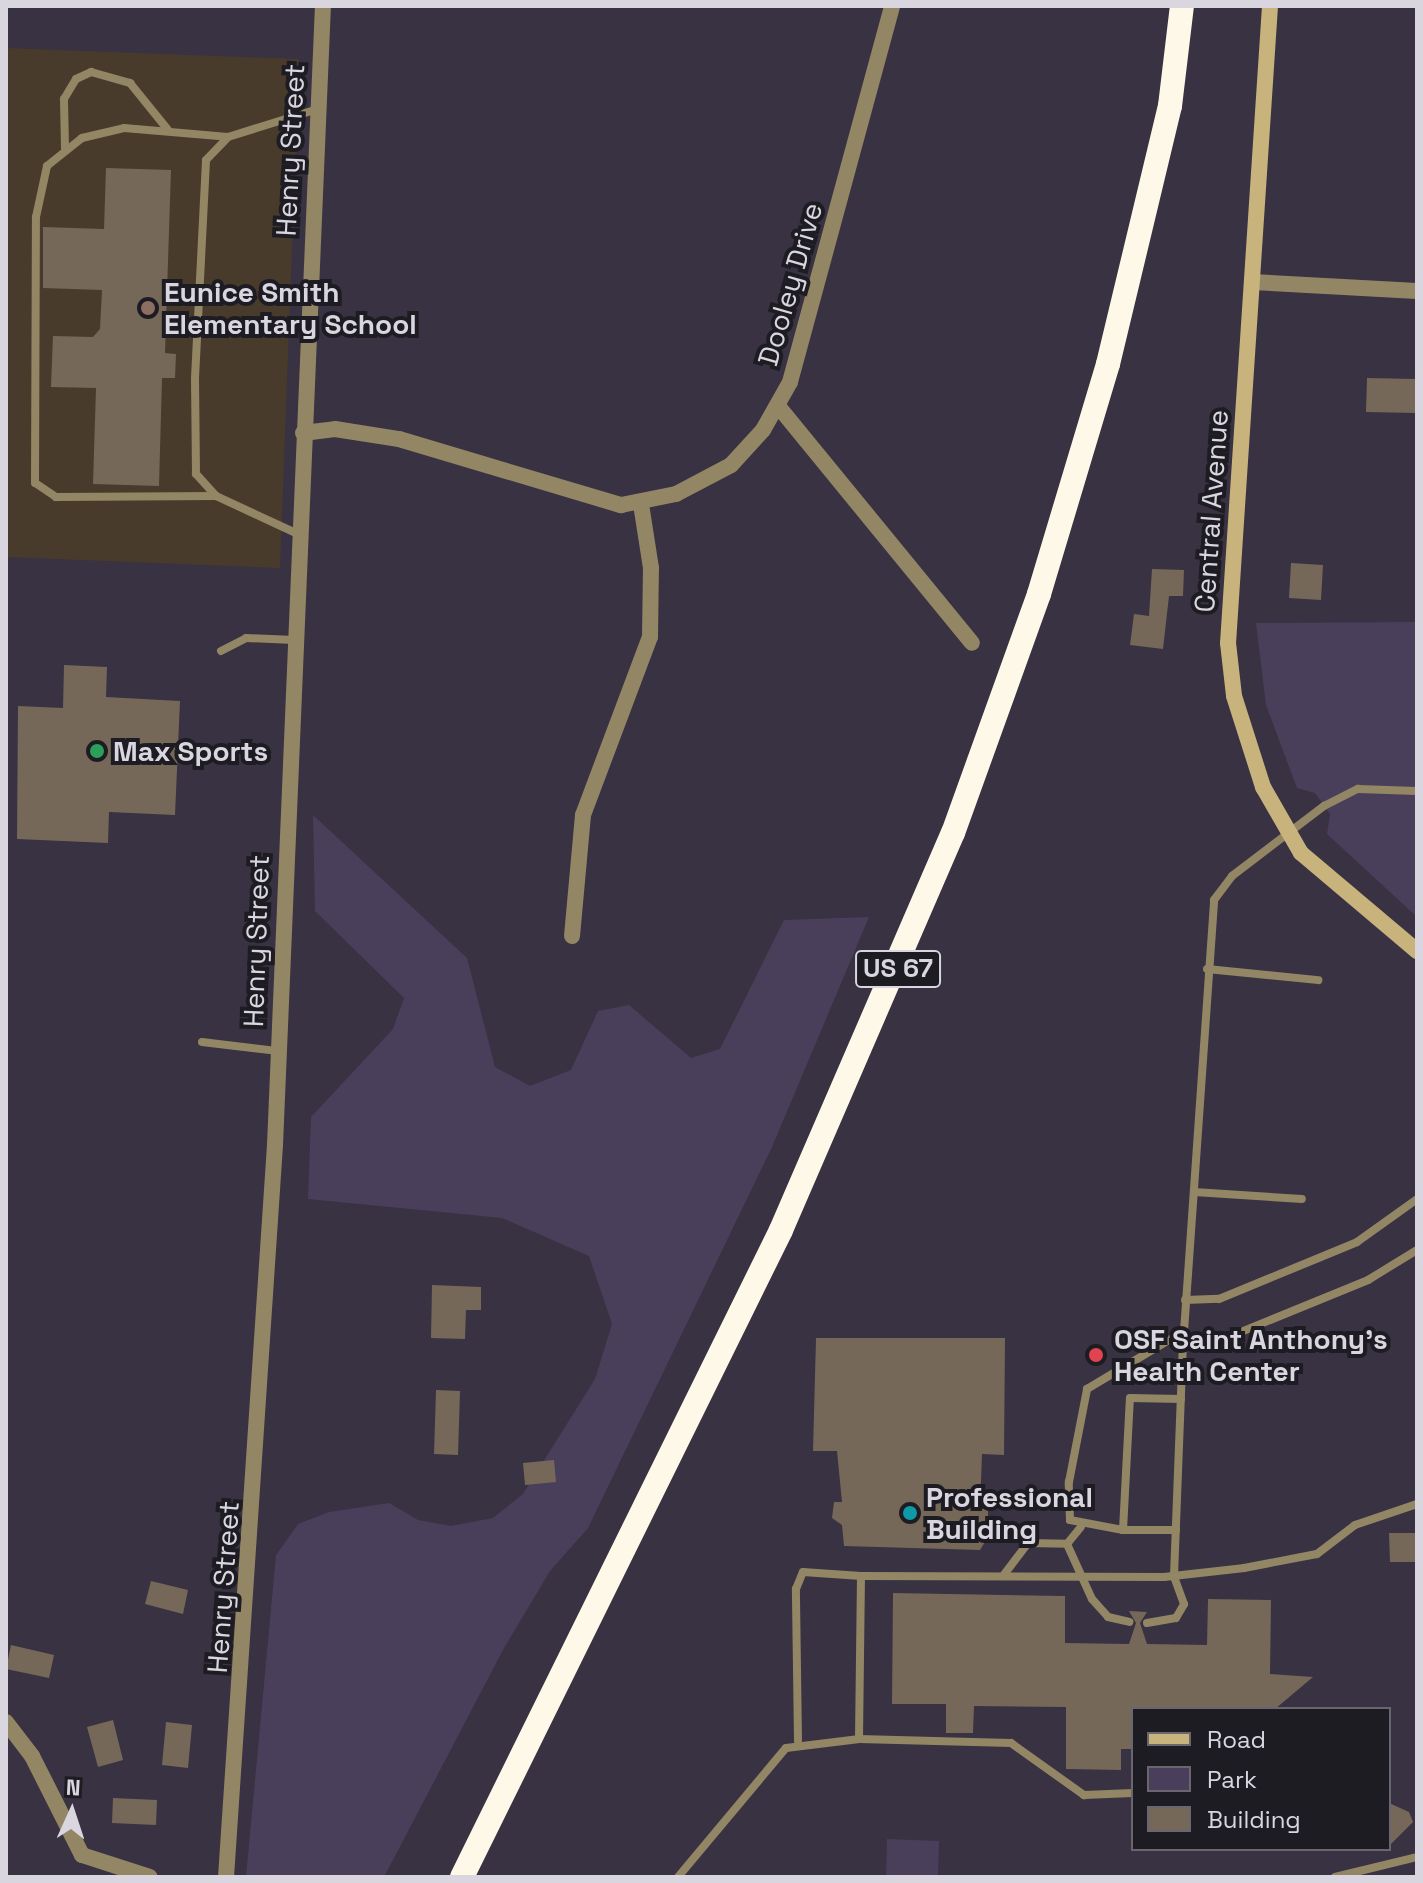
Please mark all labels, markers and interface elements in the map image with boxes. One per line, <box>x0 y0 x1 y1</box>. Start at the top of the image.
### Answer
street label: Henry Street <box>269 63 311 237</box>
street label: Dooley Drive <box>751 199 829 369</box>
place label: Eunice Smith Elementary School <box>164 275 417 341</box>
marker: Eunice Smith Elementary School <box>139 299 157 317</box>
street label: Central Avenue <box>1187 408 1235 614</box>
place label: Max Sports <box>113 734 268 768</box>
marker: Max Sports <box>88 742 106 760</box>
street label: Henry Street <box>236 854 276 1028</box>
road number: US 67 <box>854 947 942 991</box>
place label: OSF Saint Anthony's Health Center <box>1114 1322 1388 1388</box>
marker: OSF Saint Anthony's Health Center <box>1085 1344 1107 1366</box>
place label: Professional Building <box>926 1480 1093 1546</box>
street label: Henry Street <box>200 1500 246 1674</box>
marker: Professional Building <box>901 1504 919 1522</box>
legend <box>1131 1707 1391 1851</box>
text: Road <box>1207 1724 1266 1755</box>
text: Park <box>1207 1764 1257 1795</box>
north arrow <box>32 1771 112 1851</box>
text: N <box>65 1773 81 1801</box>
text: Building <box>1207 1804 1301 1835</box>

